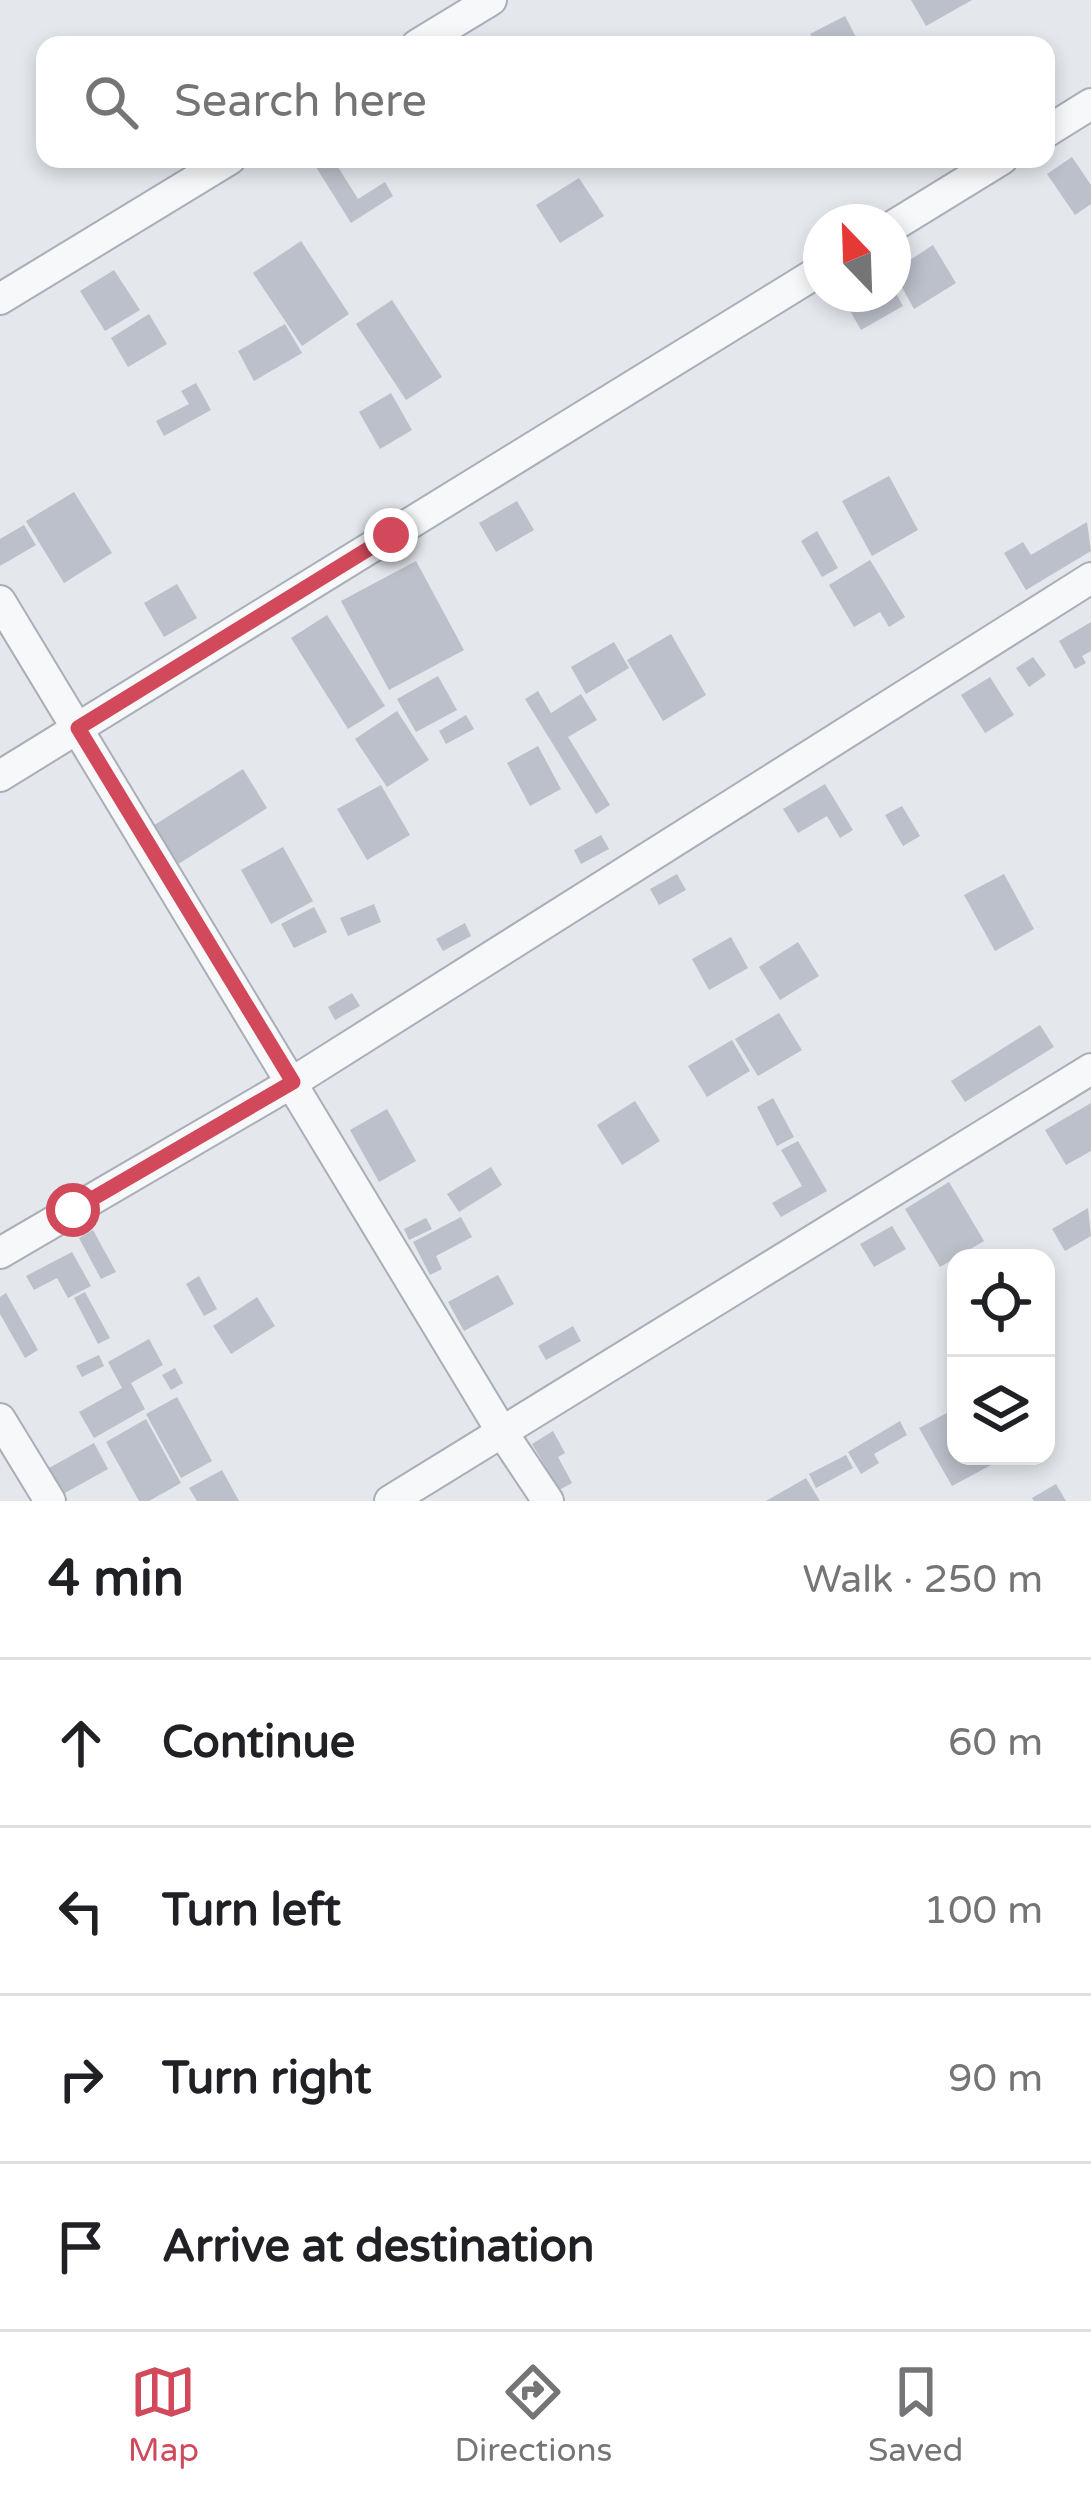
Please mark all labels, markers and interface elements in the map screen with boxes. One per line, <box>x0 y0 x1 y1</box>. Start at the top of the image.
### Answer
search box <box>36 36 1055 168</box>
icon: search <box>78 69 144 135</box>
text: Search here <box>174 75 427 129</box>
north arrow <box>803 204 911 312</box>
route end <box>364 508 418 562</box>
route start <box>46 1183 100 1237</box>
map controls <box>947 1249 1055 1465</box>
button: locate <box>947 1249 1055 1357</box>
button: layers <box>947 1357 1055 1465</box>
text: 4 min <box>48 1548 184 1610</box>
text: Walk · 250 m <box>802 1556 1043 1603</box>
icon: ahead <box>48 1710 114 1776</box>
text: Continue <box>162 1716 355 1770</box>
text: 60 m <box>948 1719 1043 1766</box>
icon: left <box>48 1878 114 1944</box>
text: Turn left <box>162 1884 341 1938</box>
text: 100 m <box>924 1887 1043 1934</box>
icon: right <box>48 2046 114 2112</box>
text: Turn right <box>162 2052 371 2106</box>
text: 90 m <box>948 2055 1043 2102</box>
icon: arrive <box>48 2214 114 2280</box>
text: Arrive at destination <box>162 2220 594 2274</box>
tab: Map <box>128 2359 199 2470</box>
tab: Directions <box>455 2359 612 2470</box>
tab: Saved <box>868 2359 963 2470</box>

